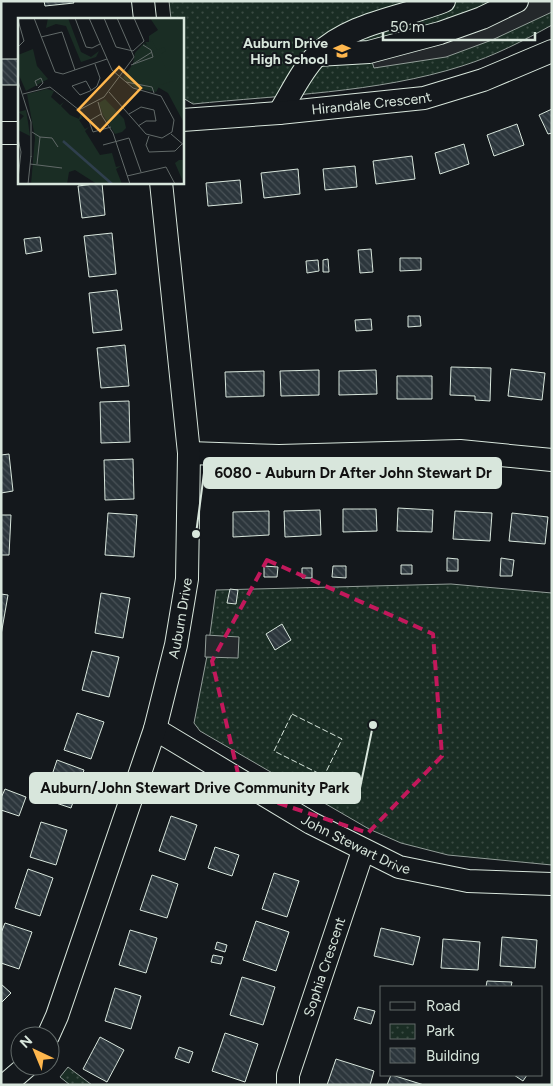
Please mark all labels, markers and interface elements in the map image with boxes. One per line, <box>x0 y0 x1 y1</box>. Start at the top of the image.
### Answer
scale bar <box>383 10 536 42</box>
inset map <box>18 18 184 184</box>
text: 50 m <box>390 18 425 36</box>
place label: Auburn Drive High School <box>243 35 328 68</box>
school or university icon: Auburn Drive High School <box>332 41 352 61</box>
street label: Hirandale Crescent <box>311 88 433 119</box>
callout: 6080 - Auburn Dr After John Stewart Dr <box>204 458 501 488</box>
text: 6080 - Auburn Dr After John Stewart Dr <box>214 464 492 482</box>
street label: Auburn Drive <box>165 576 196 660</box>
callout: Auburn/John Stewart Drive Community Park <box>30 773 360 803</box>
text: Auburn/John Stewart Drive Community Park <box>40 779 350 797</box>
street label: John Stewart Drive <box>298 811 412 878</box>
street label: Sophia Crescent <box>300 915 349 1019</box>
legend <box>380 986 543 1076</box>
text: Road <box>426 997 461 1015</box>
text: Park <box>426 1022 455 1040</box>
north arrow <box>10 1026 60 1076</box>
text: N <box>17 1032 36 1052</box>
text: Building <box>426 1047 480 1065</box>

